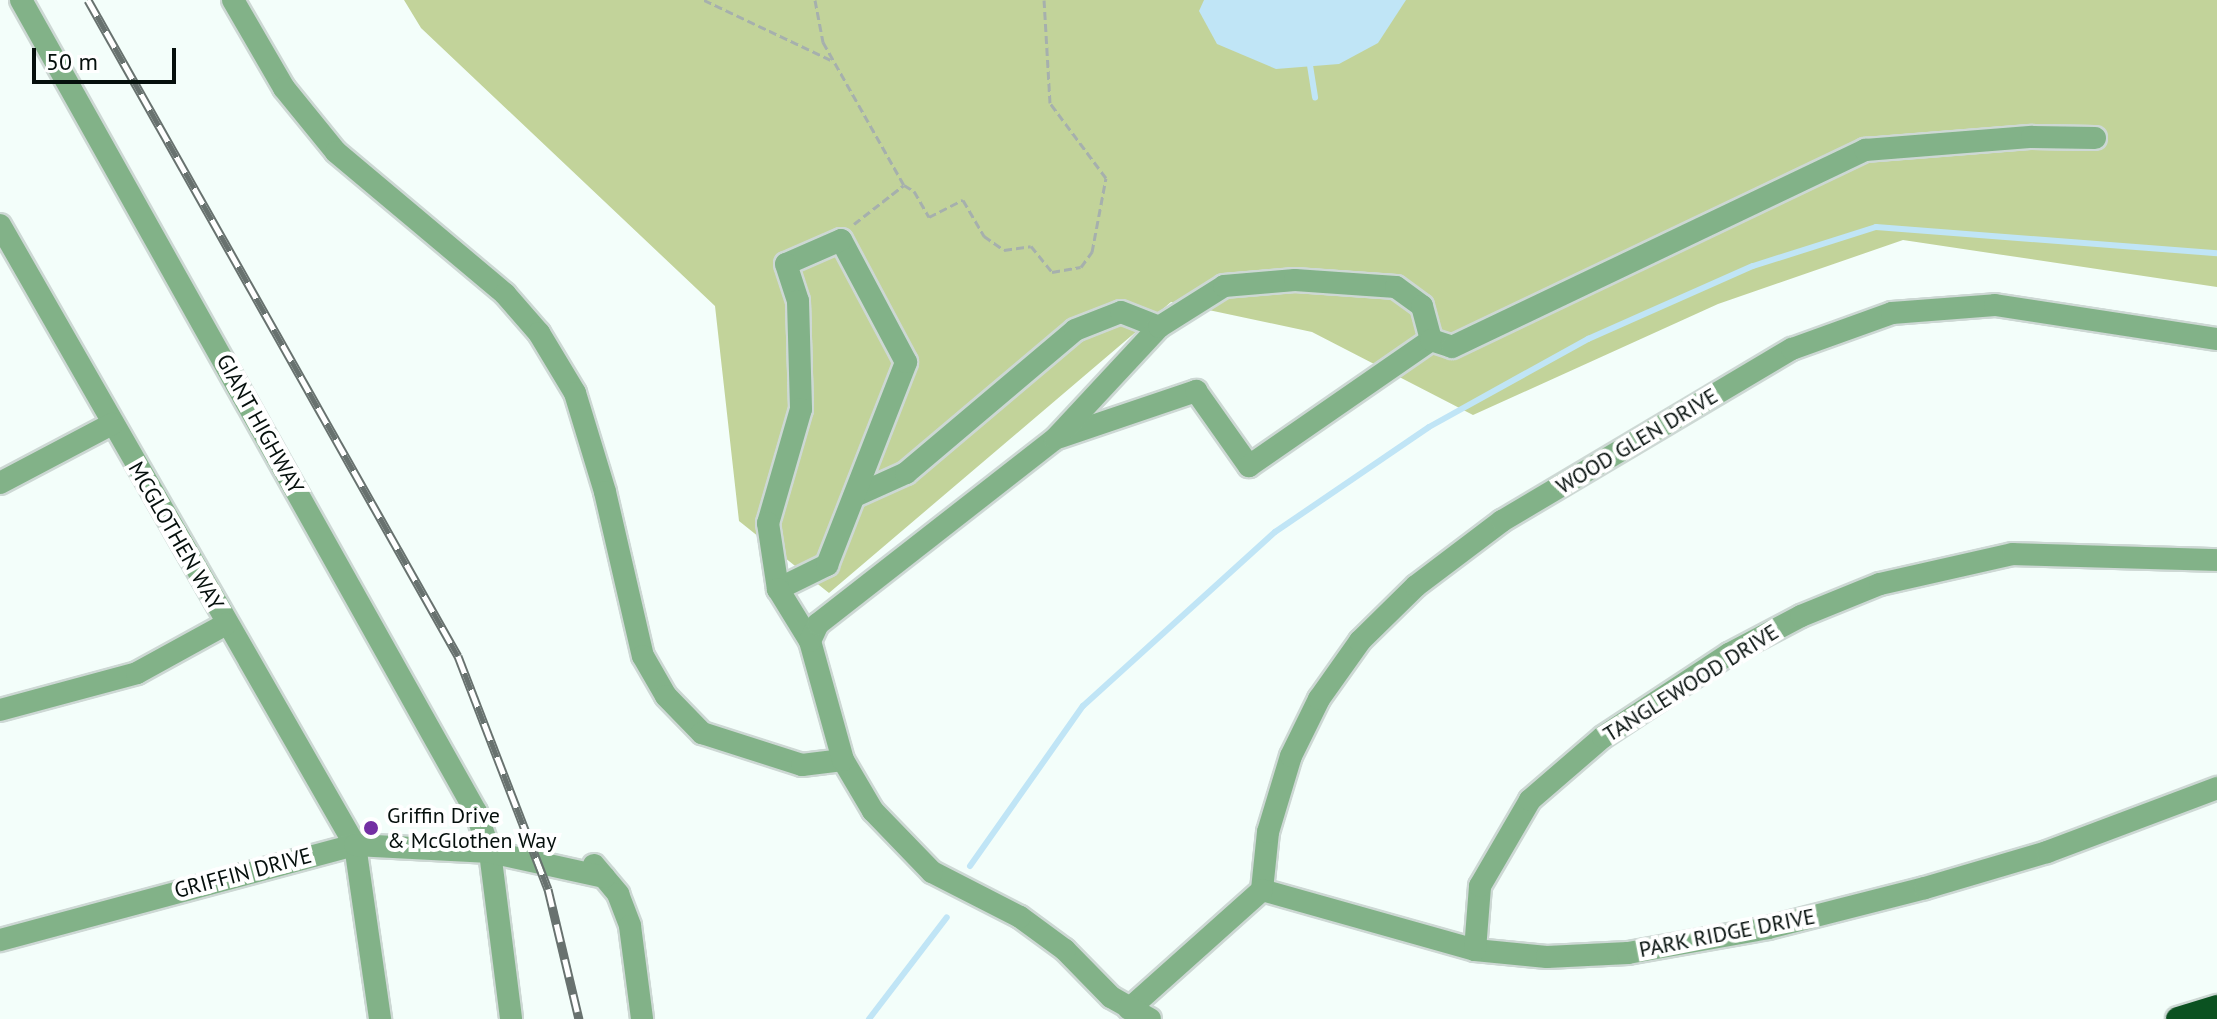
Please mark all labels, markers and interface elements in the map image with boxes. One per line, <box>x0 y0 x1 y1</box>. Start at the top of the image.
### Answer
scale bar <box>36 32 180 82</box>
text: 50 m <box>46 46 98 77</box>
street label: GIANT HIGHWAY <box>211 349 309 499</box>
street label: WOOD GLEN DRIVE <box>1552 382 1722 500</box>
street label: MCGLOTHEN WAY <box>123 457 229 615</box>
street label: TANGLEWOOD DRIVE <box>1599 618 1783 748</box>
place label: Griffin Drive & McGlothen Way <box>387 802 557 854</box>
marker: Griffin Drive & McGlothen Way <box>362 819 380 837</box>
street label: GRIFFIN DRIVE <box>172 842 314 904</box>
street label: PARK RIDGE DRIVE <box>1636 903 1818 963</box>

